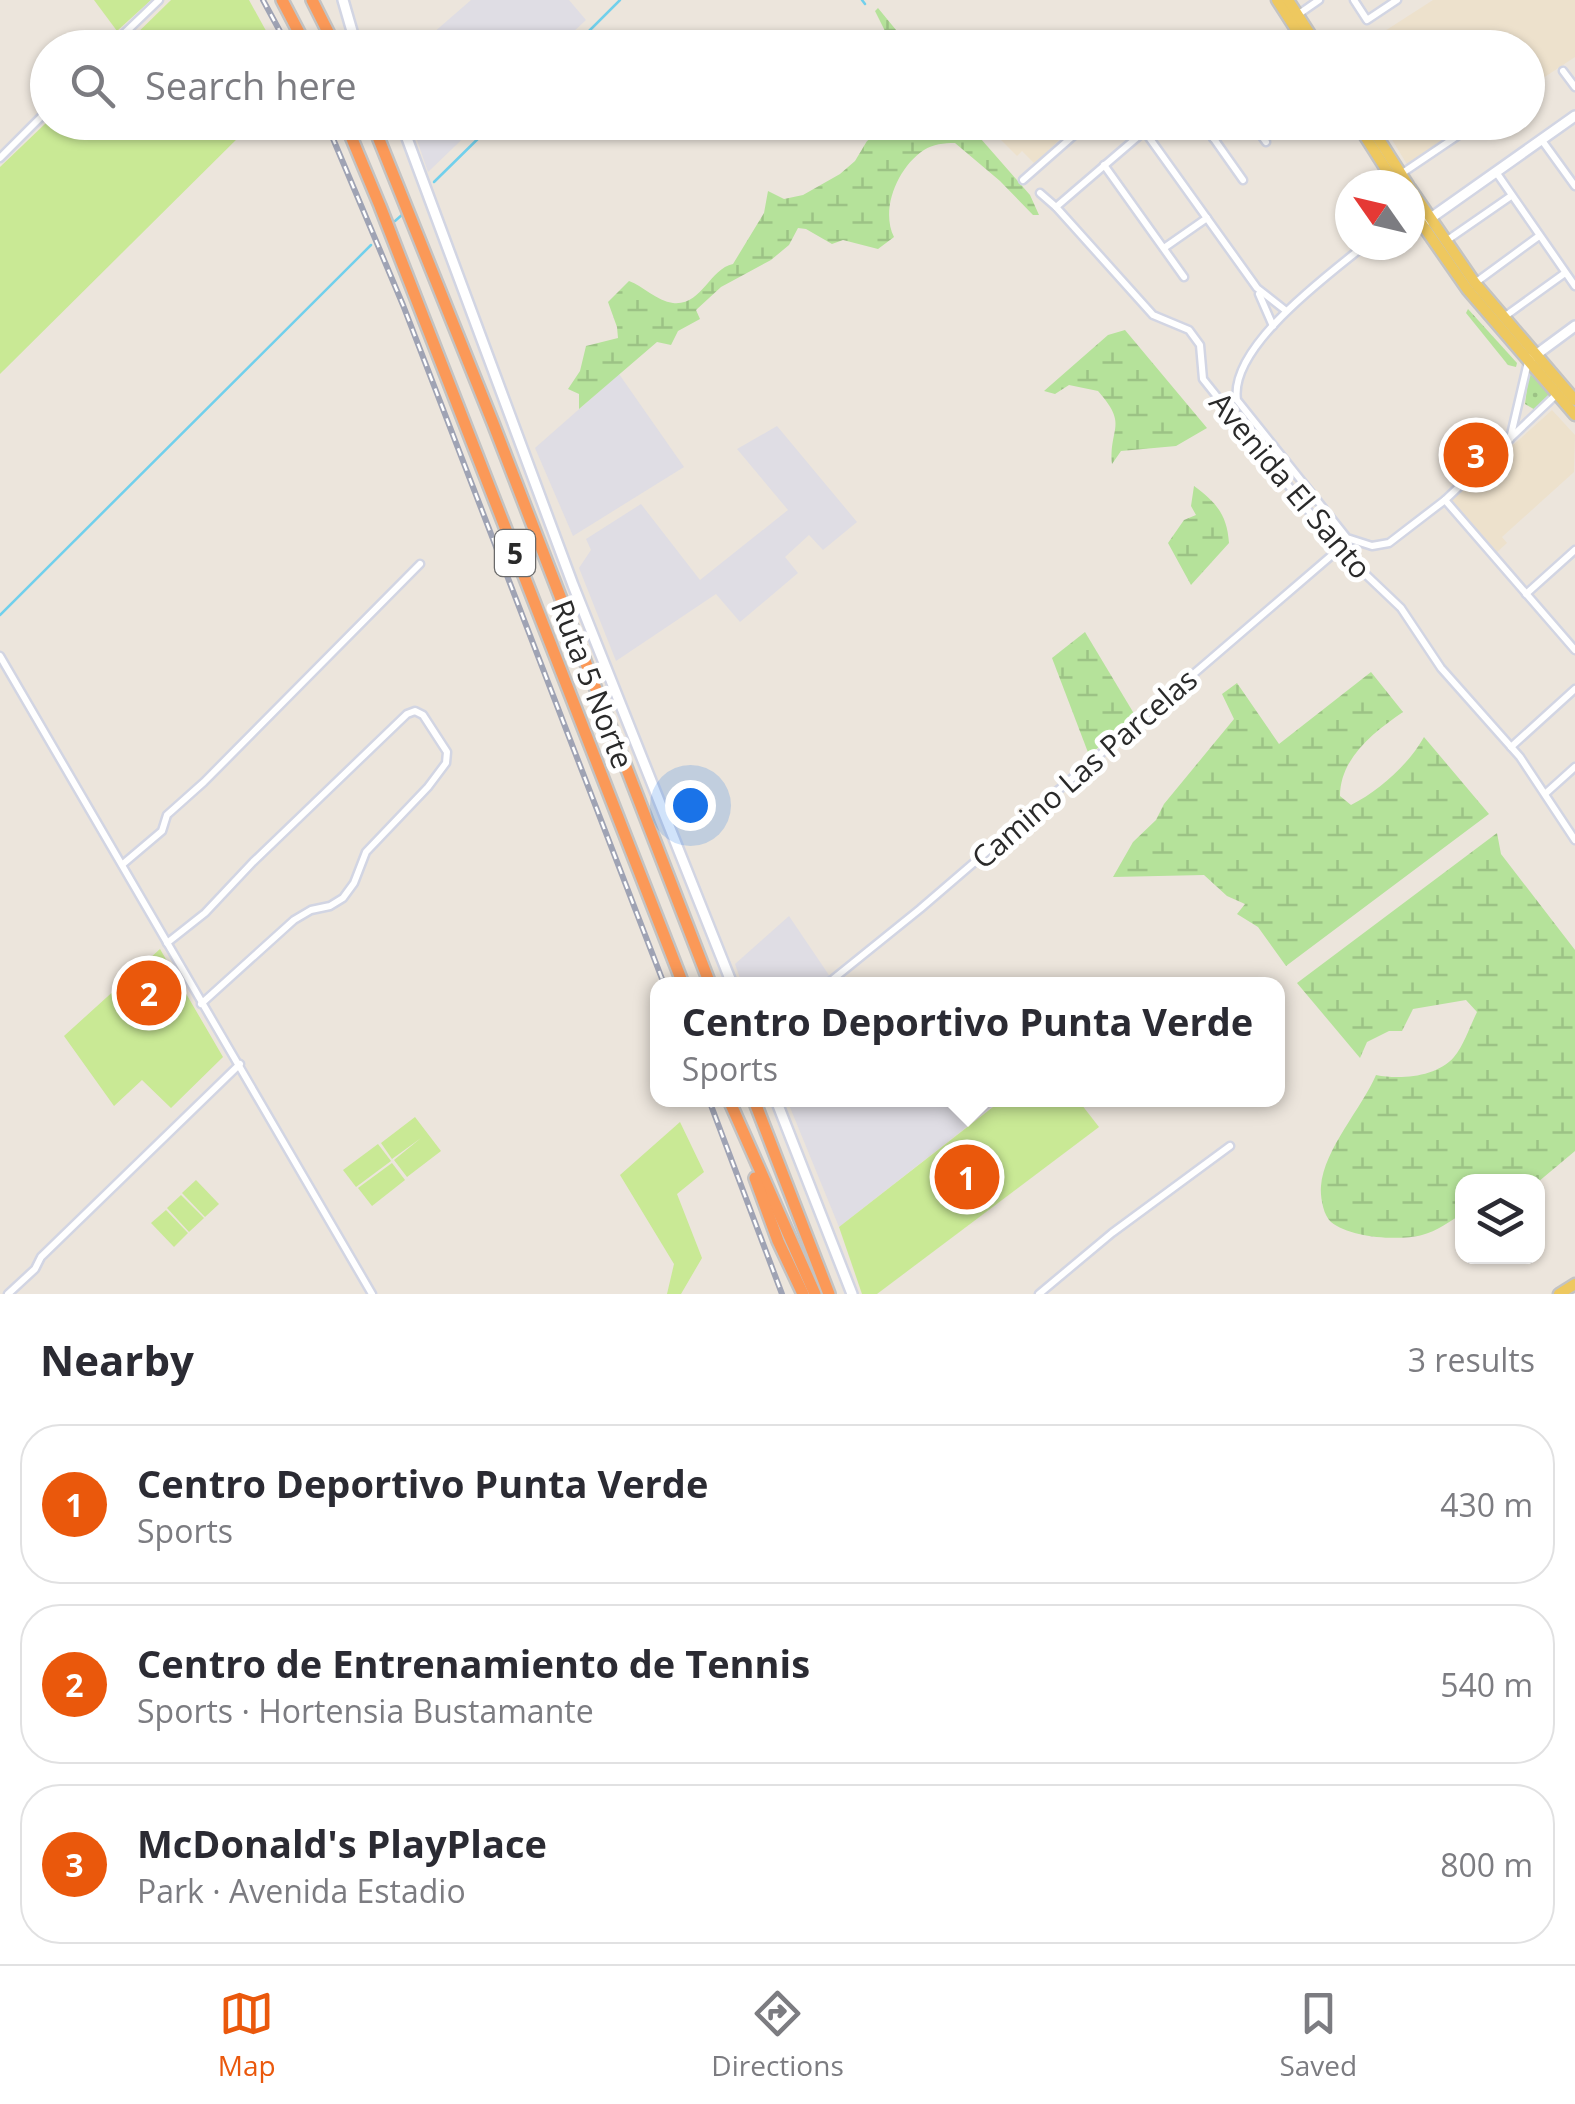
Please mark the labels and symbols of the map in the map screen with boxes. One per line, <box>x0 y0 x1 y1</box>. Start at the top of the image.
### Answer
north arrow <box>1335 170 1425 260</box>
street label: Avenida El Santo <box>1201 383 1381 587</box>
pin: 3 <box>1444 418 1508 492</box>
road number: 5 <box>495 530 535 576</box>
street label: Ruta 5 Norte <box>542 594 644 774</box>
street label: Camino Las Parcelas <box>963 659 1205 877</box>
your location <box>665 780 716 831</box>
pin: 2 <box>116 956 182 1030</box>
pin: 1 <box>934 1140 1000 1214</box>

